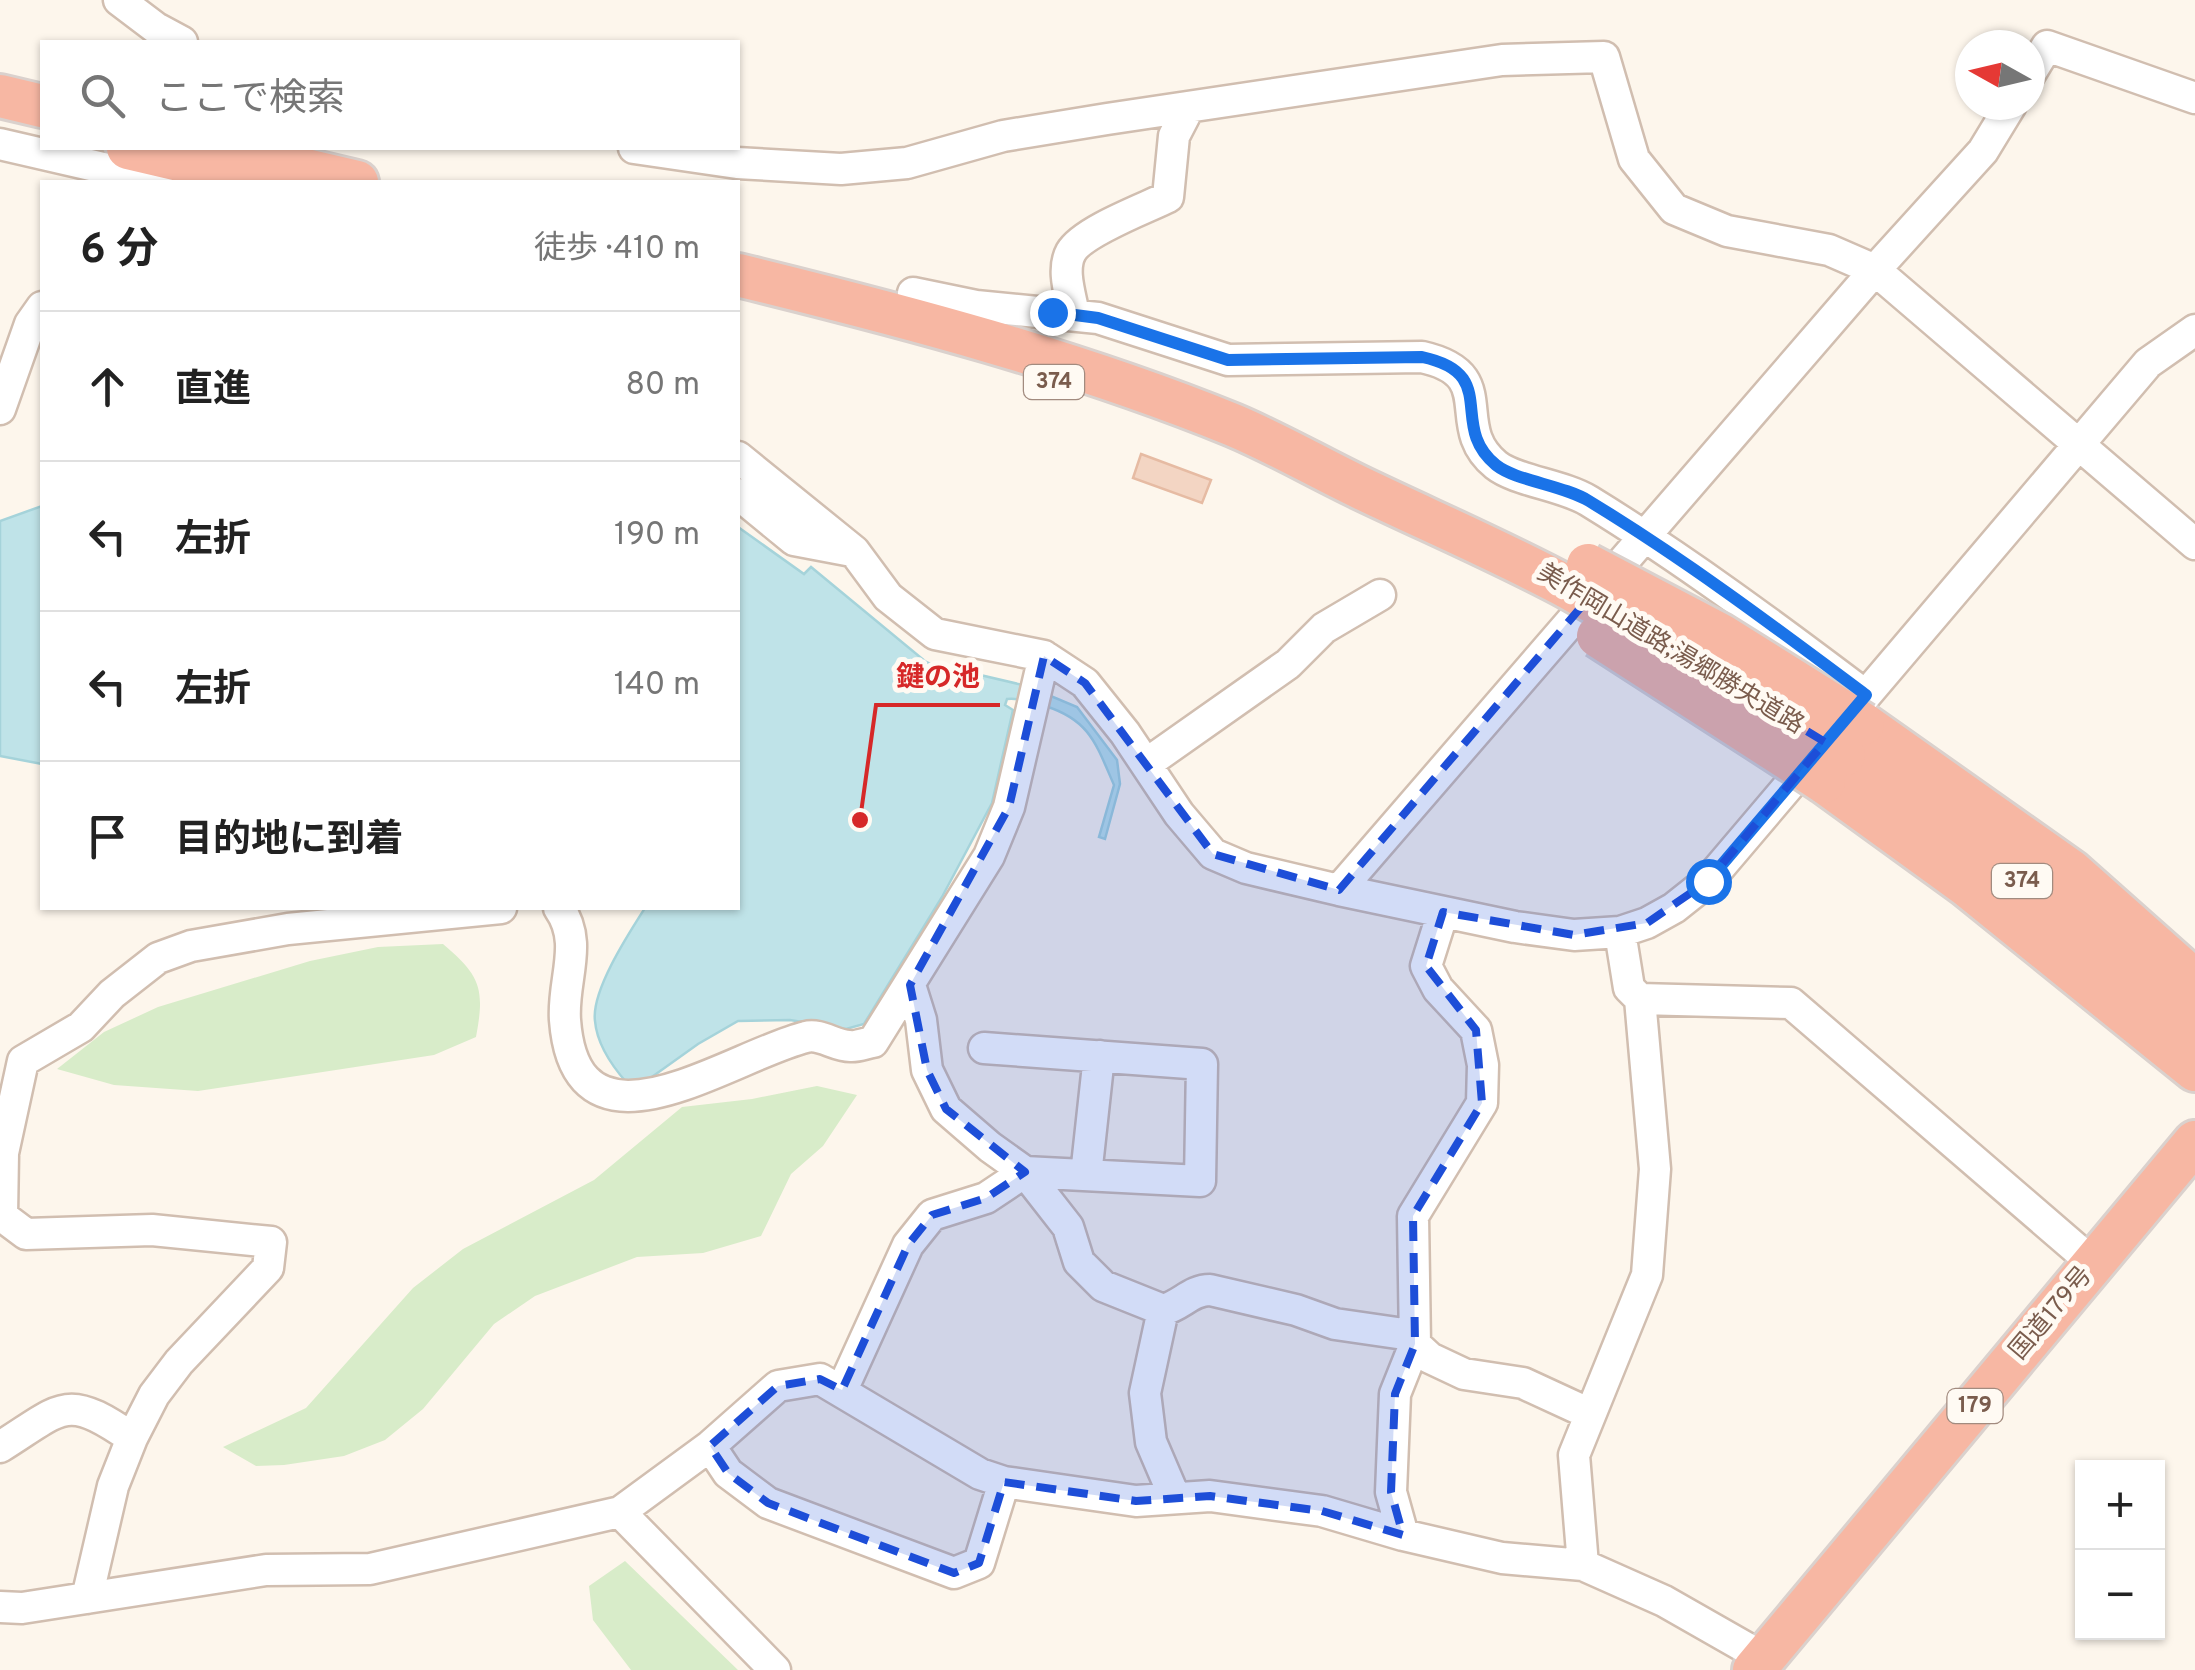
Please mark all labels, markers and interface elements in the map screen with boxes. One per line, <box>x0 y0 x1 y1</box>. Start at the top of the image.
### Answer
north arrow <box>1955 30 2045 120</box>
search box <box>40 40 740 150</box>
icon: search <box>75 68 130 123</box>
text: ここで検索 <box>155 76 345 125</box>
text: 6 分 <box>80 225 158 278</box>
text: 徒歩 · 410 m <box>534 230 700 270</box>
route end <box>1030 290 1076 336</box>
icon: ahead <box>80 359 135 414</box>
road number: 374 <box>1024 365 1084 399</box>
text: 80 m <box>626 366 700 406</box>
text: 直進 <box>175 367 251 416</box>
icon: left <box>80 509 135 564</box>
text: 190 m <box>614 516 700 556</box>
text: 左折 <box>175 517 251 566</box>
street label: 美作岡山道路;湯郷勝央道路 <box>1531 558 1809 742</box>
callout: 鍵の池 <box>876 647 1000 705</box>
icon: left <box>80 659 135 714</box>
text: 鍵の池 <box>896 661 980 697</box>
text: 140 m <box>614 666 700 706</box>
text: 左折 <box>175 667 251 716</box>
icon: arrive <box>80 809 135 864</box>
text: 目的地に到着 <box>175 817 403 866</box>
route start <box>1686 859 1732 905</box>
road number: 374 <box>1992 864 2052 898</box>
street label: 国道179号 <box>2004 1261 2100 1367</box>
road number: 179 <box>1948 1389 2002 1423</box>
map controls <box>2075 1460 2165 1640</box>
button: + <box>2075 1460 2165 1550</box>
button: − <box>2075 1550 2165 1640</box>

